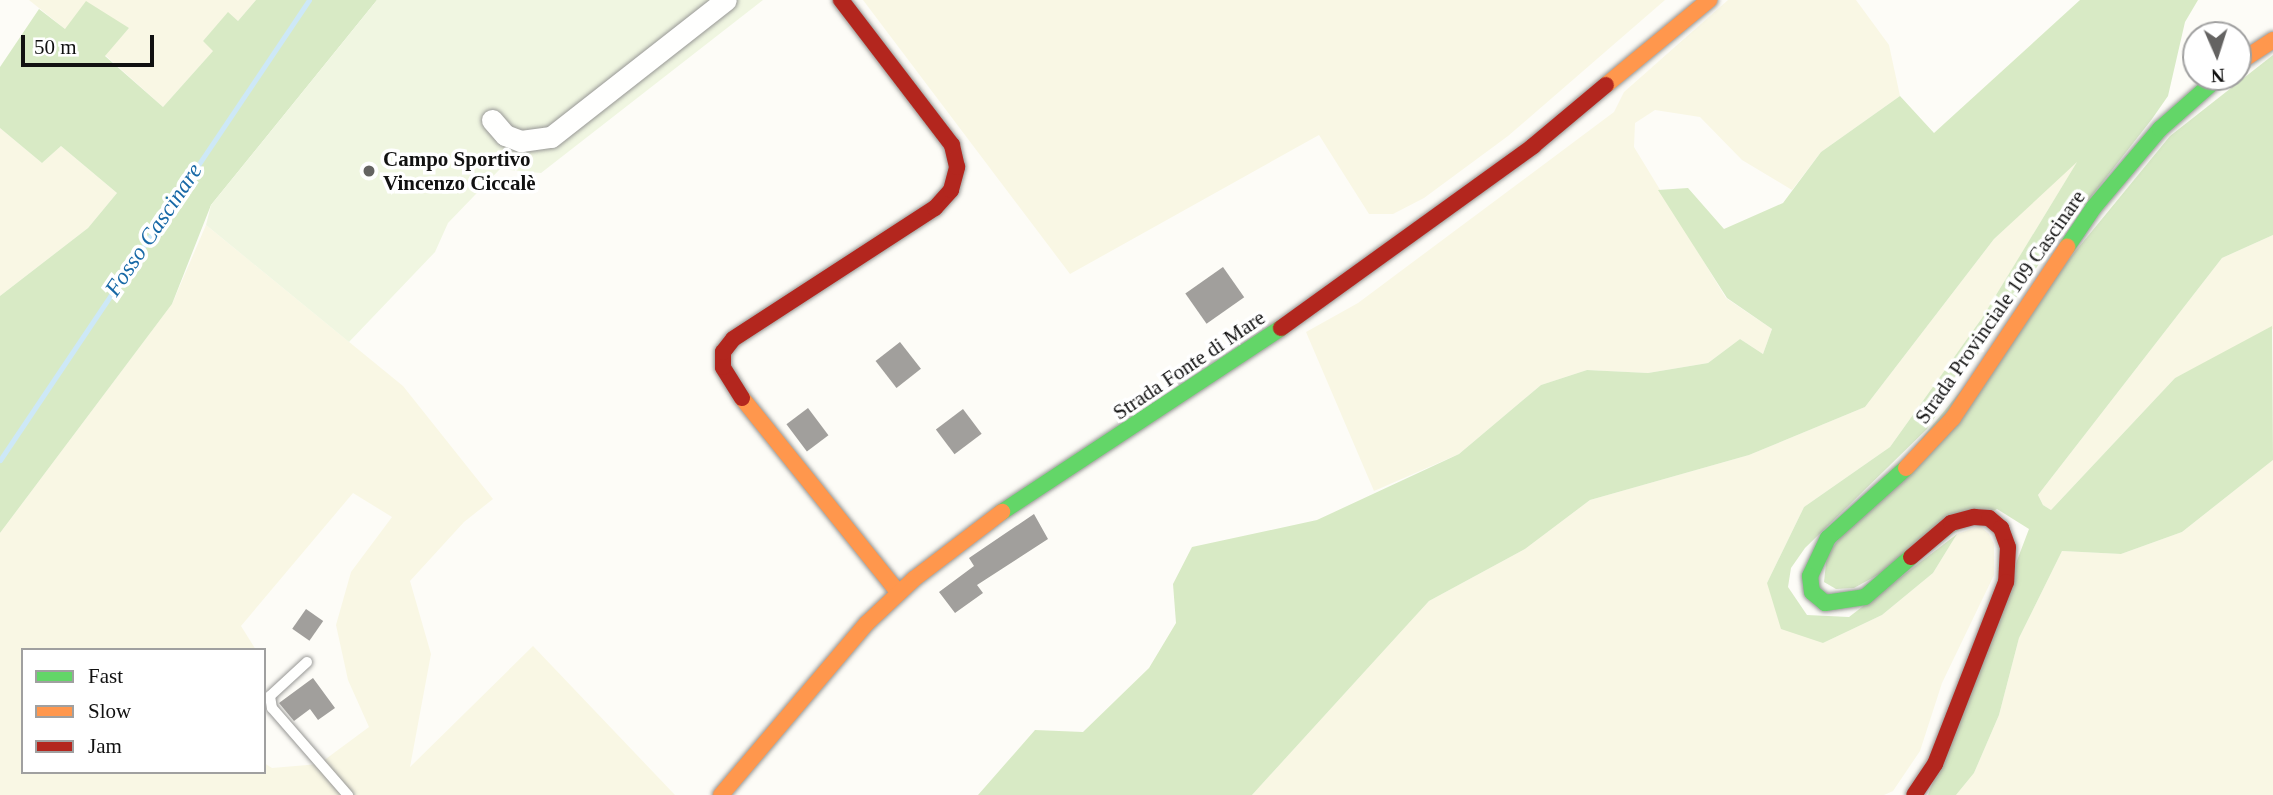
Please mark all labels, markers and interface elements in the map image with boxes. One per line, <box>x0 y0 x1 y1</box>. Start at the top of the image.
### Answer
scale bar <box>24 21 158 65</box>
north arrow <box>2182 21 2252 91</box>
text: 50 m <box>34 35 77 59</box>
text: N <box>2211 65 2225 86</box>
place label: Campo Sportivo Vincenzo Ciccalè <box>383 146 536 196</box>
water label: Fosso Cascinare <box>99 158 209 302</box>
marker: Campo Sportivo Vincenzo Ciccalè <box>361 163 377 179</box>
street label: Strada Provinciale 109 Cascinare <box>1910 185 2090 429</box>
street label: Strada Fonte di Mare <box>1108 305 1270 425</box>
legend <box>21 648 266 774</box>
text: Fast <box>88 664 123 688</box>
text: Slow <box>88 699 131 723</box>
text: Jam <box>88 734 122 758</box>

